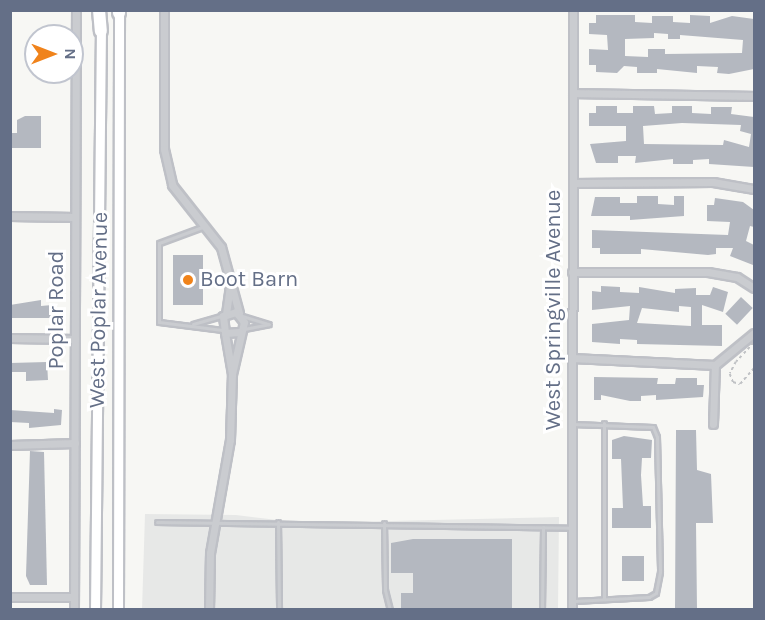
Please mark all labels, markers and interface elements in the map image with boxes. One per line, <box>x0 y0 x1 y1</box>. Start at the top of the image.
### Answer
north arrow <box>24 24 84 84</box>
text: N <box>61 48 80 60</box>
street label: West Springville Avenue <box>541 190 567 430</box>
street label: West Poplar Avenue <box>84 212 114 408</box>
street label: Poplar Road <box>44 250 70 370</box>
place label: Boot Barn <box>200 267 298 293</box>
marker: Boot Barn <box>181 273 195 287</box>

